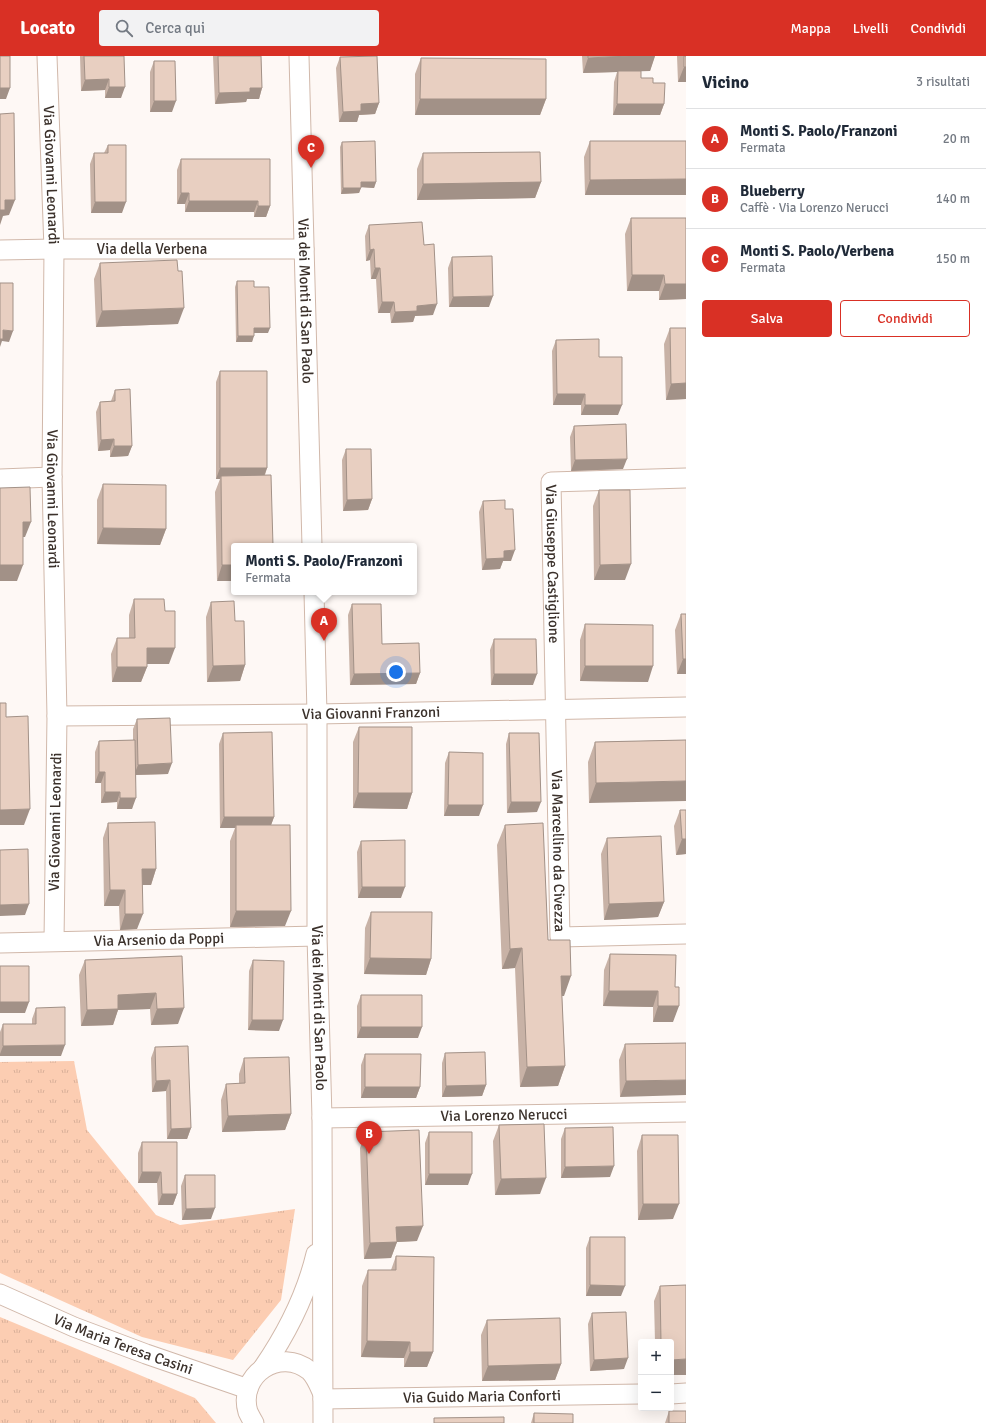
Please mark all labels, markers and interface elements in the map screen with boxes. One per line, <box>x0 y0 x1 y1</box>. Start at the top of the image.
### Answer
search box <box>99 10 379 46</box>
text: Locato <box>20 16 75 40</box>
icon: search <box>113 17 135 39</box>
text: Cerca qui <box>145 19 205 37</box>
text: Mappa <box>791 20 831 37</box>
text: Livelli <box>853 20 889 37</box>
text: Condividi <box>911 20 966 37</box>
text: Vicino <box>702 72 749 93</box>
text: 3 risultati <box>916 74 970 90</box>
street label: Via Giovanni Leonardi <box>40 105 63 245</box>
text: Monti S. Paolo/Franzoni <box>740 122 898 140</box>
text: A <box>711 131 719 147</box>
text: 20 m <box>943 131 970 147</box>
pin: C <box>298 135 324 168</box>
text: Fermata <box>740 140 786 156</box>
text: Blueberry <box>740 182 805 200</box>
text: B <box>711 191 719 207</box>
text: 140 m <box>936 191 970 207</box>
text: Caffè · Via Lorenzo Nerucci <box>740 200 889 216</box>
street label: Via dei Monti di San Paolo <box>294 218 317 384</box>
street label: Via della Verbena <box>97 240 207 258</box>
text: Monti S. Paolo/Verbena <box>740 242 894 260</box>
text: C <box>711 251 719 267</box>
text: 150 m <box>936 251 970 267</box>
text: Fermata <box>740 260 786 276</box>
button: Salva <box>702 300 832 337</box>
button: Condividi <box>840 300 970 337</box>
street label: Via Giovanni Leonardi <box>43 429 63 569</box>
street label: Via Giuseppe Castiglione <box>542 484 563 644</box>
popup <box>231 543 417 595</box>
text: Monti S. Paolo/Franzoni <box>245 552 403 570</box>
text: Fermata <box>245 570 291 586</box>
pin: A <box>311 608 337 641</box>
your location <box>386 662 406 682</box>
street label: Via Giovanni Franzoni <box>302 703 440 723</box>
street label: Via Giovanni Leonardi <box>45 752 65 892</box>
street label: Via Marcellino da Civezza <box>548 770 569 932</box>
street label: Via dei Monti di San Paolo <box>308 925 330 1091</box>
street label: Via Arsenio da Poppi <box>93 929 224 950</box>
street label: Via Lorenzo Nerucci <box>440 1105 568 1125</box>
pin: B <box>356 1121 382 1154</box>
street label: Via Maria Teresa Casini <box>50 1310 195 1378</box>
map controls <box>638 1339 674 1411</box>
button: + <box>638 1339 674 1375</box>
button: − <box>638 1375 674 1411</box>
street label: Via Guido Maria Conforti <box>403 1386 561 1407</box>

